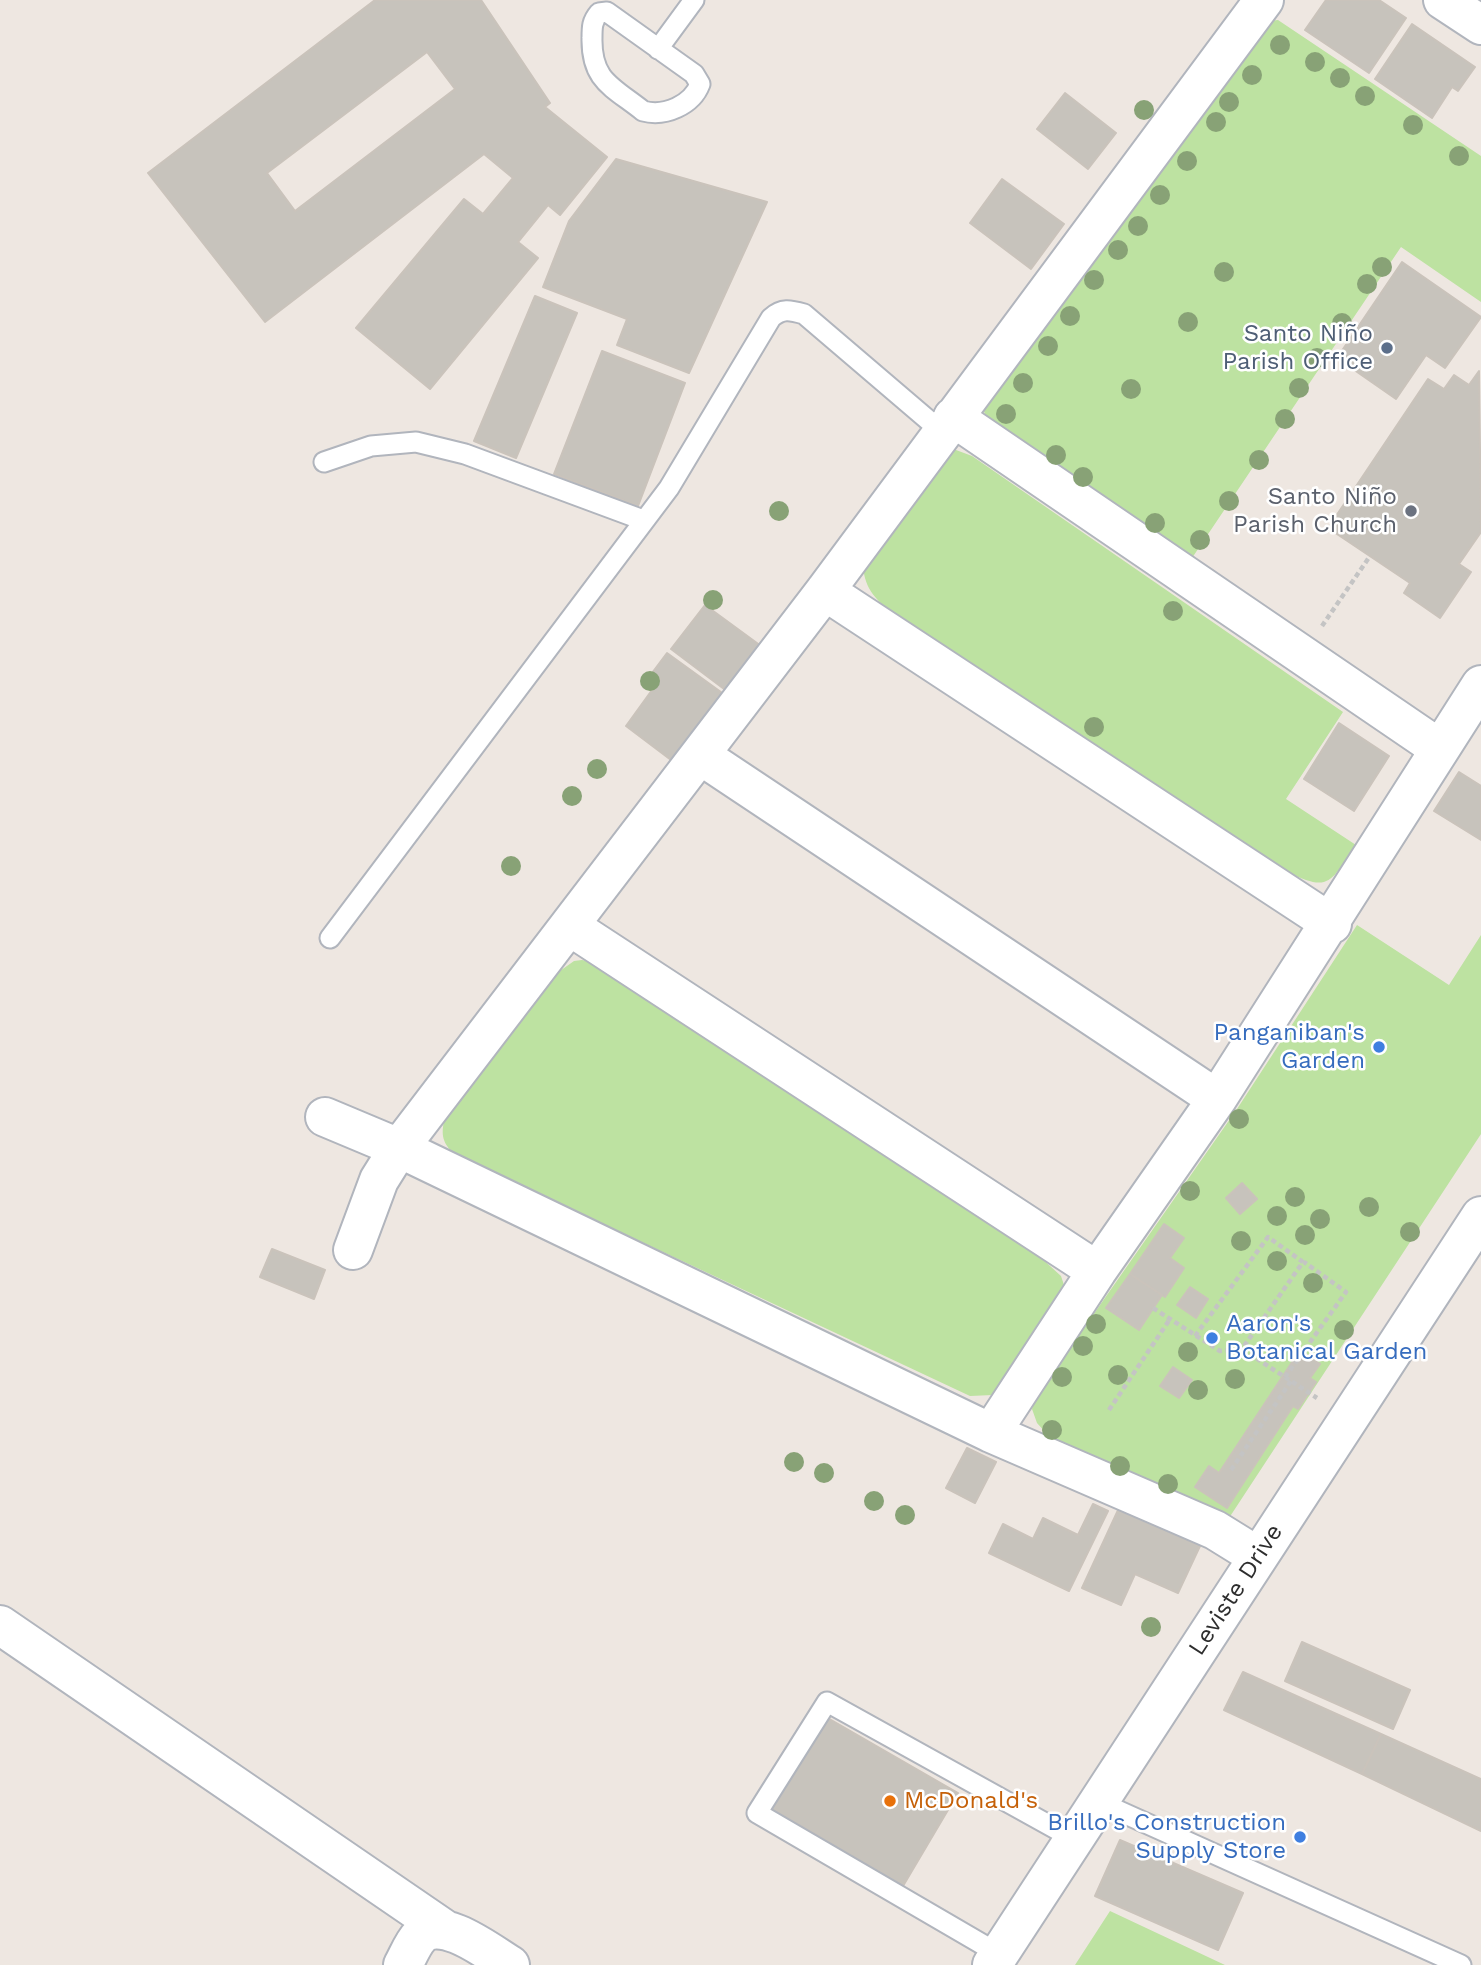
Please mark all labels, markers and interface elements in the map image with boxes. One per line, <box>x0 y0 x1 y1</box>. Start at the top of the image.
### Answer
place label: Santo Niño Parish Office <box>1222 320 1373 376</box>
marker: Santo Niño Parish Office <box>1379 340 1395 356</box>
place label: Santo Niño Parish Church <box>1233 483 1397 539</box>
marker: Santo Niño Parish Church <box>1403 503 1419 519</box>
place label: Panganiban's Garden <box>1213 1019 1365 1075</box>
marker: Panganiban's Garden <box>1371 1039 1387 1055</box>
place label: Aaron's Botanical Garden <box>1226 1310 1427 1366</box>
marker: Aaron's Botanical Garden <box>1204 1330 1220 1346</box>
street label: Leviste Drive <box>1183 1519 1289 1661</box>
place label: McDonald's <box>904 1787 1038 1815</box>
marker: McDonald's <box>882 1793 898 1809</box>
place label: Brillo's Construction Supply Store <box>1047 1809 1286 1865</box>
marker: Brillo's Construction Supply Store <box>1292 1829 1308 1845</box>

